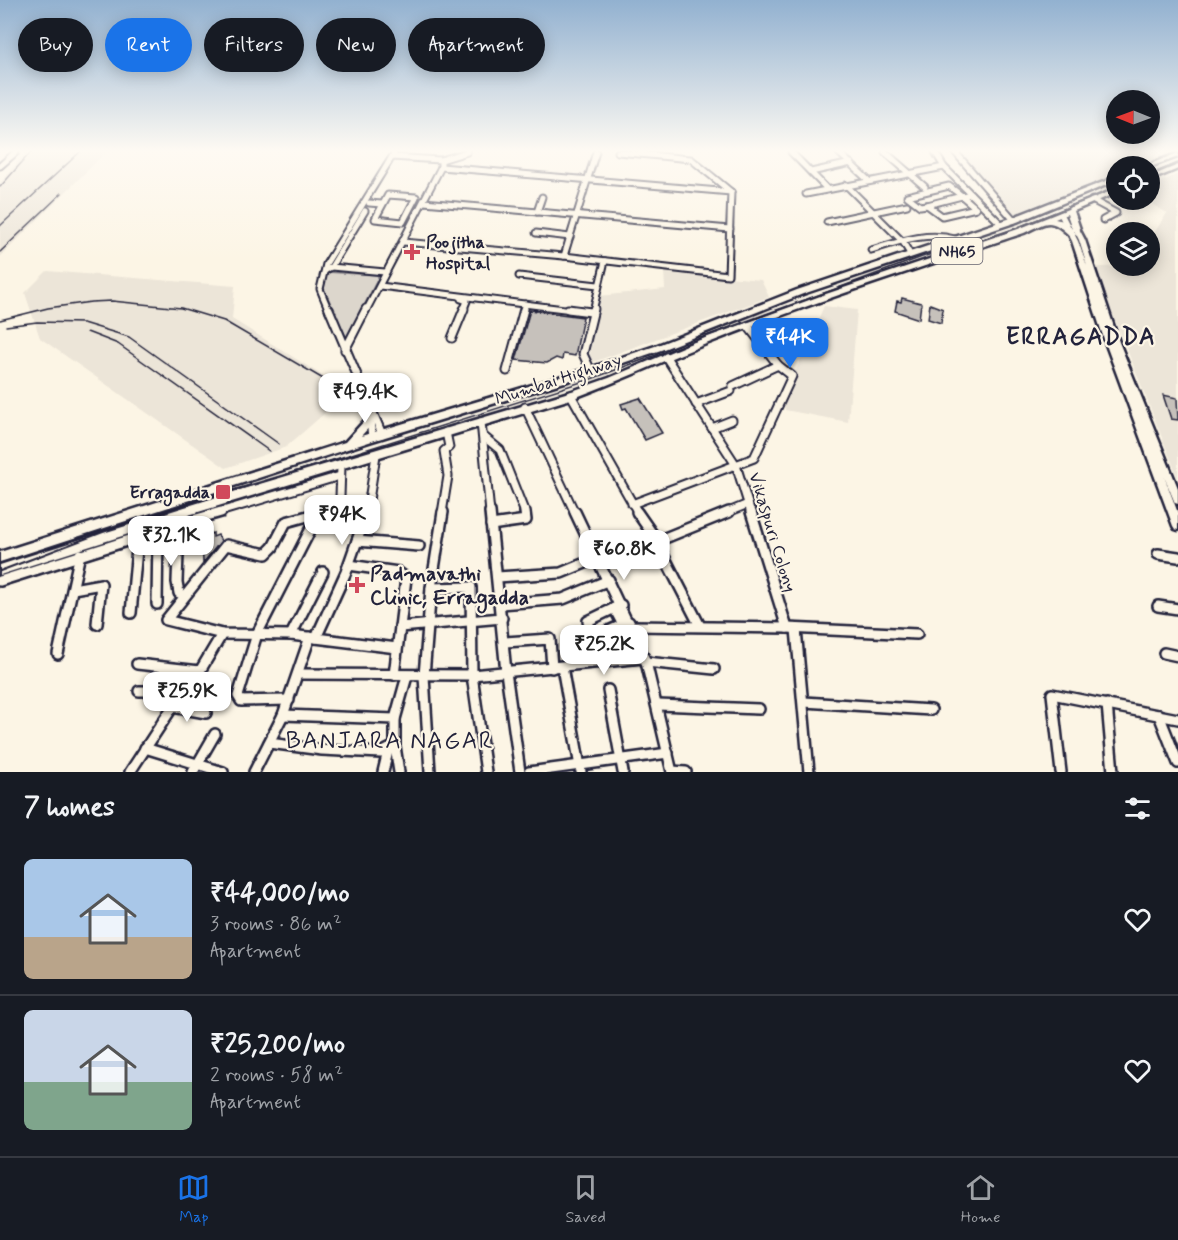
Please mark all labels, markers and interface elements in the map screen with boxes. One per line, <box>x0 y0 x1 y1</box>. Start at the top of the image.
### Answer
chip: Buy <box>18 18 93 72</box>
chip: Rent <box>105 18 192 72</box>
chip: Filters <box>204 18 304 72</box>
chip: New <box>316 18 396 72</box>
chip: Apartment <box>408 18 545 72</box>
north arrow <box>1106 90 1160 144</box>
map controls <box>1106 90 1160 276</box>
button: locate <box>1106 156 1160 210</box>
button: layers <box>1106 222 1160 276</box>
place label: Poojitha Hospital <box>426 231 491 276</box>
road number: NH65 <box>932 238 982 264</box>
marker: Poojitha Hospital <box>403 243 421 261</box>
pin: ₹44K <box>754 318 826 369</box>
district label: ERRAGADDA <box>1006 322 1156 353</box>
text: ₹44K <box>765 324 815 351</box>
street label: Mumbai Highway <box>492 348 625 414</box>
pin: ₹49.4K <box>316 373 414 424</box>
text: ₹49.4K <box>333 379 397 406</box>
street label: Vikaspuri Colony <box>742 469 802 595</box>
place label: Erragadda <box>130 481 210 507</box>
marker: Erragadda <box>214 483 232 501</box>
pin: ₹94K <box>306 495 378 546</box>
text: ₹94K <box>318 501 366 528</box>
pin: ₹32.1K <box>122 516 220 567</box>
text: ₹32.1K <box>142 522 200 549</box>
pin: ₹60.8K <box>575 530 673 581</box>
text: ₹60.8K <box>593 536 655 563</box>
place label: Padmavathi Clinic, Erragadda <box>370 560 529 614</box>
marker: Padmavathi Clinic, Erragadda <box>348 576 366 594</box>
pin: ₹25.2K <box>555 625 653 676</box>
text: ₹25.2K <box>574 631 634 658</box>
pin: ₹25.9K <box>138 672 236 723</box>
text: ₹25.9K <box>157 678 217 705</box>
district label: BANJARA NAGAR <box>286 726 494 757</box>
text: 7 homes <box>24 791 115 825</box>
icon: filters <box>1121 792 1154 825</box>
text: ₹44,000/mo <box>210 877 350 911</box>
icon: home <box>72 883 144 955</box>
icon: heart <box>1121 903 1154 936</box>
text: 3 rooms · 86 m² <box>210 911 342 938</box>
text: Apartment <box>210 938 301 965</box>
text: ₹25,200/mo <box>210 1028 345 1062</box>
icon: home <box>72 1034 144 1106</box>
icon: heart <box>1121 1054 1154 1087</box>
text: 2 rooms · 58 m² <box>210 1062 343 1089</box>
text: Apartment <box>210 1089 301 1116</box>
tab: Map <box>177 1171 210 1228</box>
tab: Saved <box>565 1171 606 1228</box>
tab: Home <box>961 1171 1001 1228</box>

